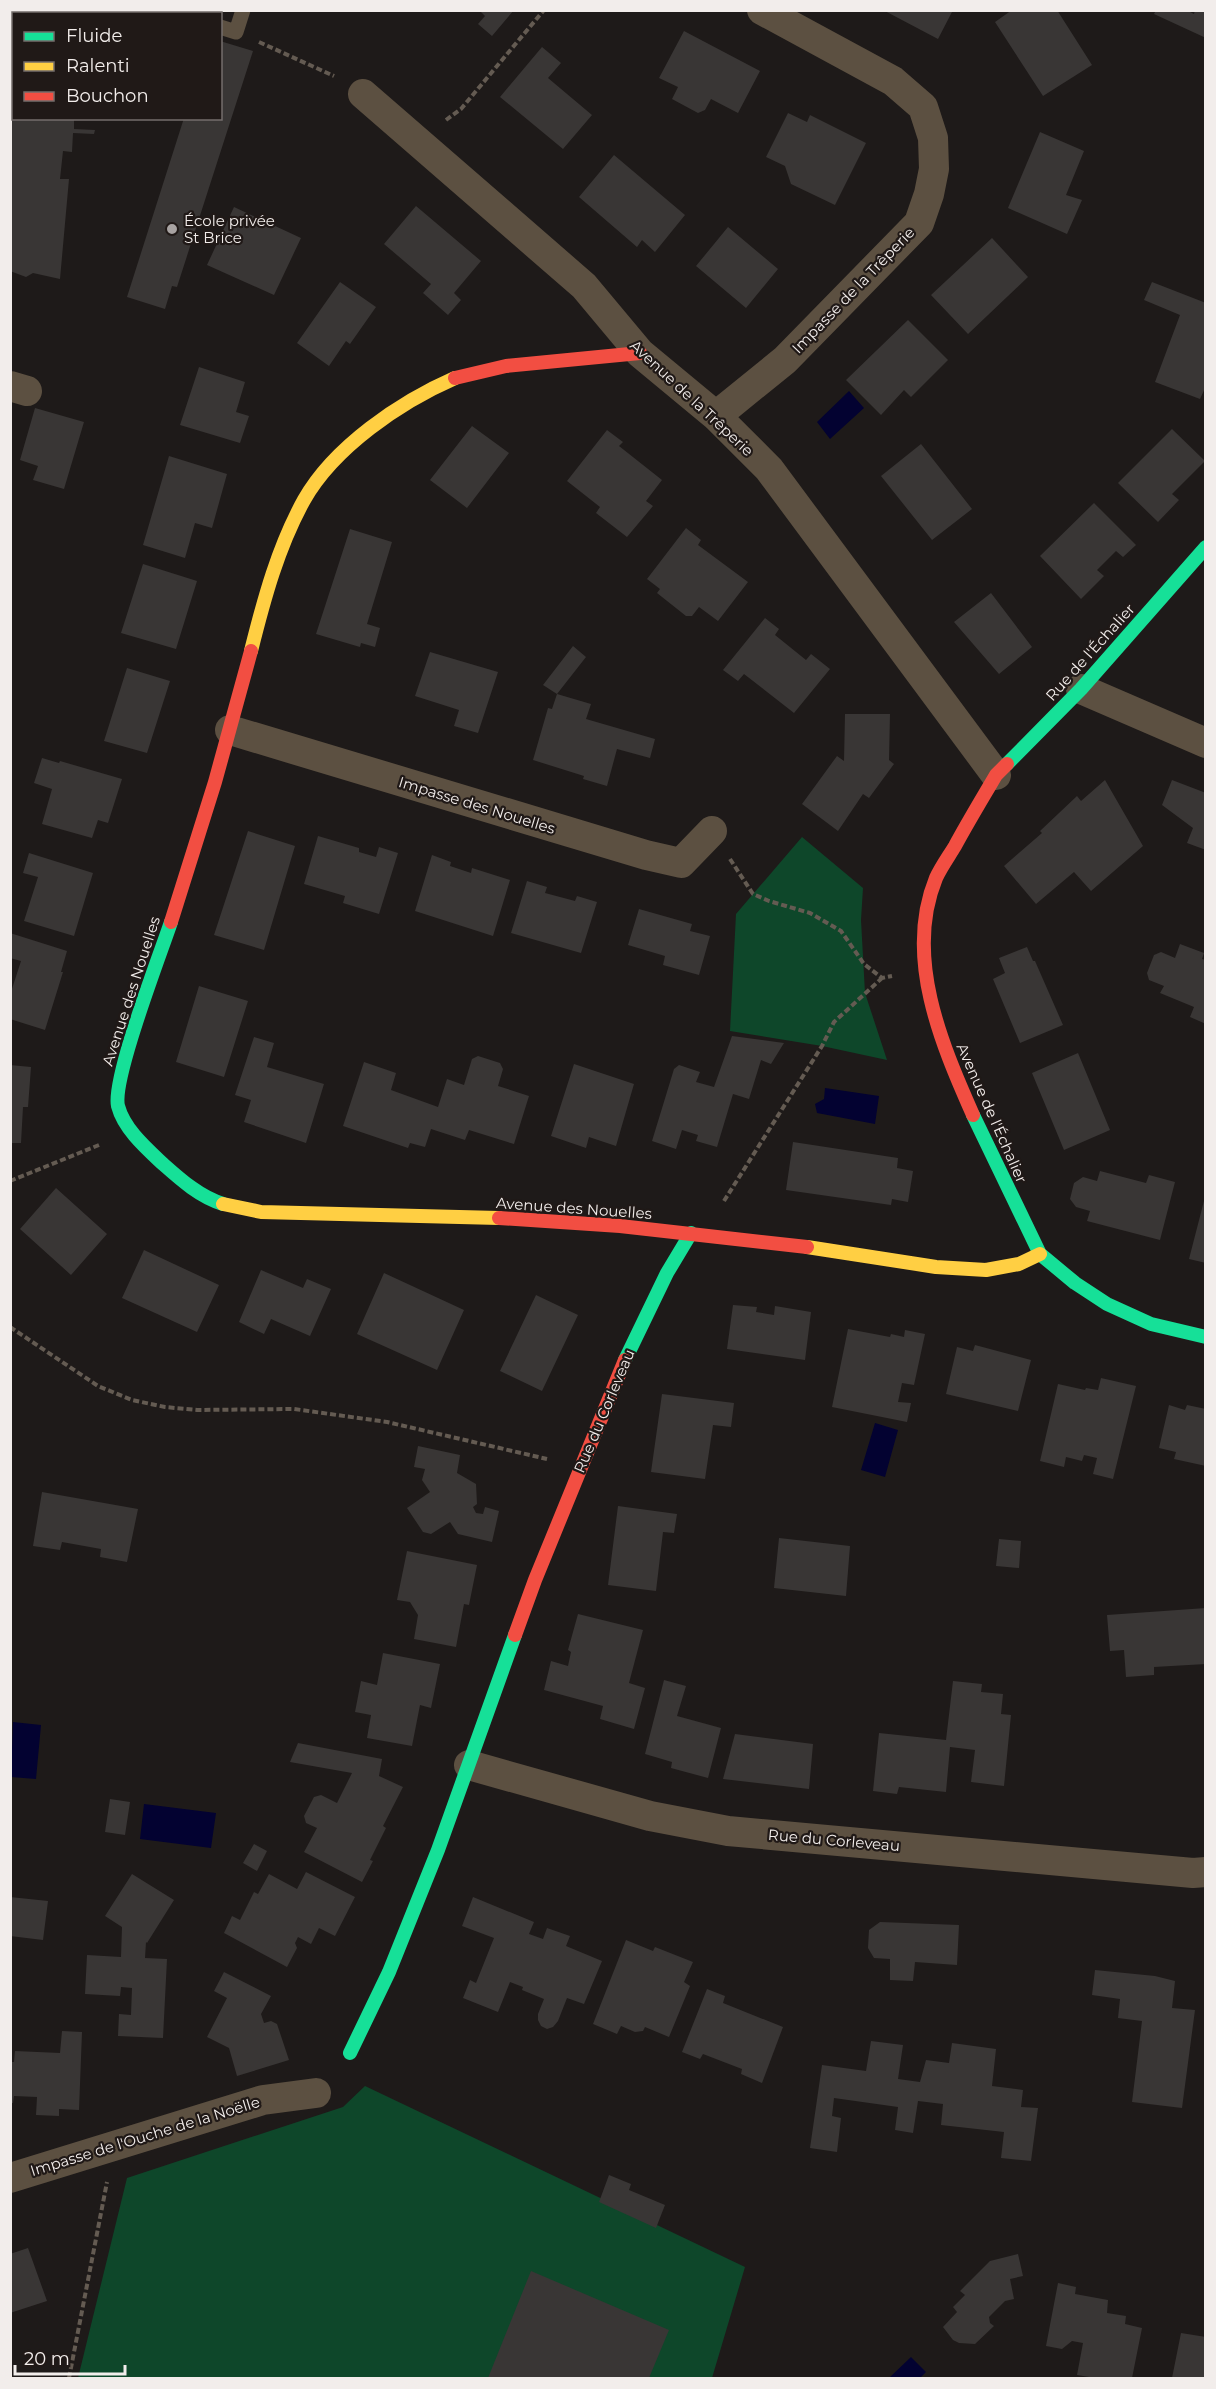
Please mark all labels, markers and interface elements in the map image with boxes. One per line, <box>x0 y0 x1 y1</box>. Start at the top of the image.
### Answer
legend <box>12 12 222 120</box>
text: Fluide <box>66 25 122 47</box>
text: Ralenti <box>66 55 130 77</box>
text: Bouchon <box>66 85 149 107</box>
place label: École privée St Brice <box>184 211 275 247</box>
marker: École privée St Brice <box>165 222 179 236</box>
street label: Impasse de la Trêperie <box>788 223 918 357</box>
street label: Avenue de la Trêperie <box>626 336 758 460</box>
street label: Rue de l'Échalier <box>1041 599 1139 705</box>
street label: Impasse des Nouelles <box>396 772 558 838</box>
street label: Avenue des Nouelles <box>98 914 164 1068</box>
street label: Avenue de l'Échalier <box>953 1040 1031 1186</box>
street label: Avenue des Nouelles <box>495 1193 653 1223</box>
street label: Rue du Corleveau <box>569 1346 639 1476</box>
street label: Rue du Corleveau <box>767 1825 901 1855</box>
street label: Impasse de l'Ouche de la Noëlle <box>28 2092 262 2180</box>
scale bar <box>15 2338 124 2376</box>
text: 20 m <box>24 2348 70 2370</box>

